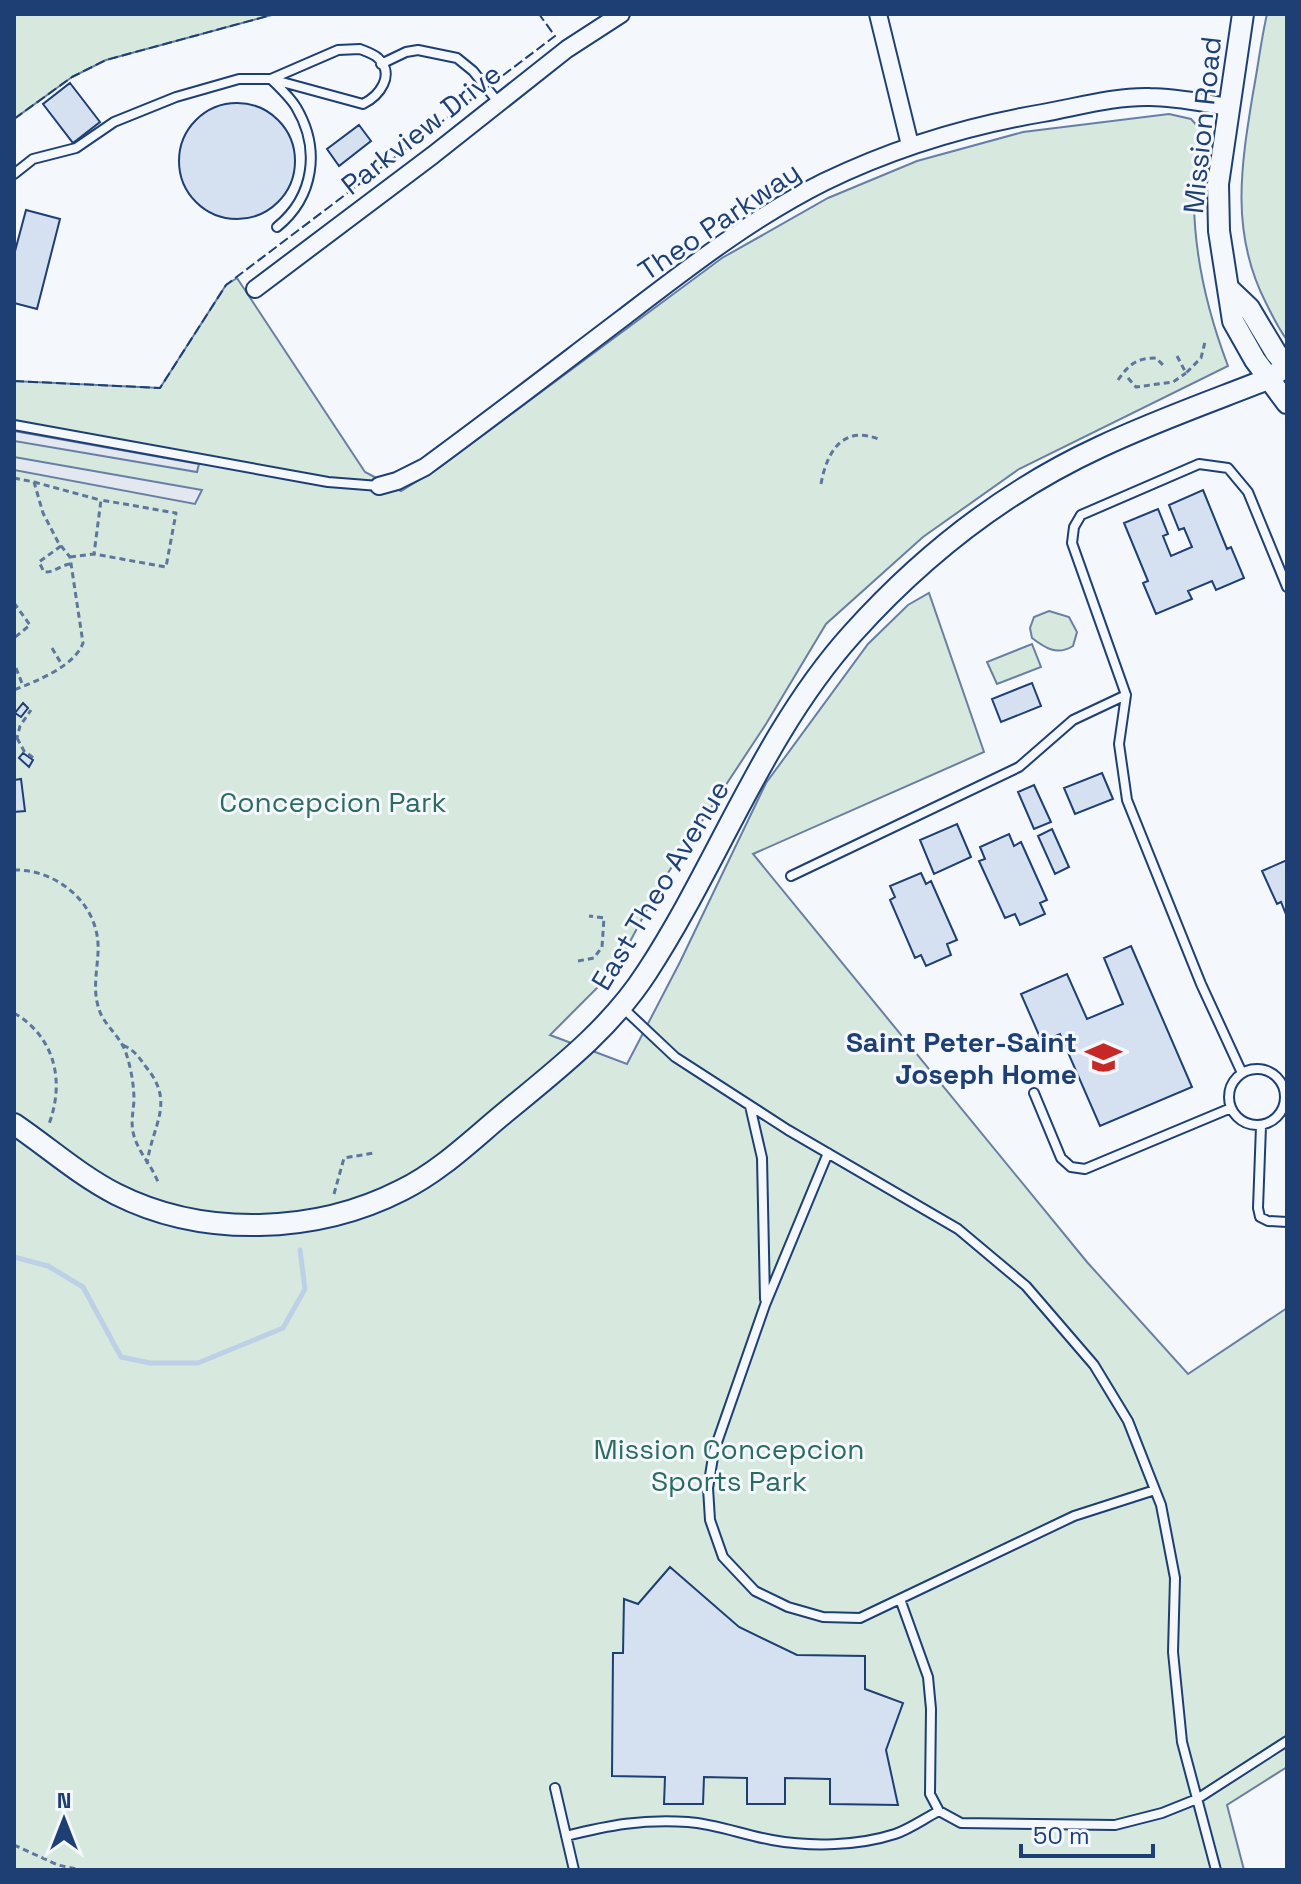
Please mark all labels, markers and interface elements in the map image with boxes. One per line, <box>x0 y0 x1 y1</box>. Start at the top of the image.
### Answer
street label: Mission Road <box>1175 35 1229 215</box>
street label: Parkview Drive <box>334 55 508 203</box>
street label: Theo Parkway <box>631 154 807 288</box>
street label: East Theo Avenue <box>583 773 737 997</box>
park label: Concepcion Park <box>219 784 447 820</box>
place label: Saint Peter-Saint Joseph Home <box>846 1024 1077 1092</box>
school or university icon: Saint Peter-Saint Joseph Home <box>1084 1039 1122 1077</box>
park label: Mission Concepcion Sports Park <box>594 1431 865 1499</box>
north arrow <box>24 1780 104 1860</box>
text: N <box>57 1786 71 1814</box>
scale bar <box>1021 1808 1153 1858</box>
text: 50 m <box>1033 1820 1090 1851</box>

